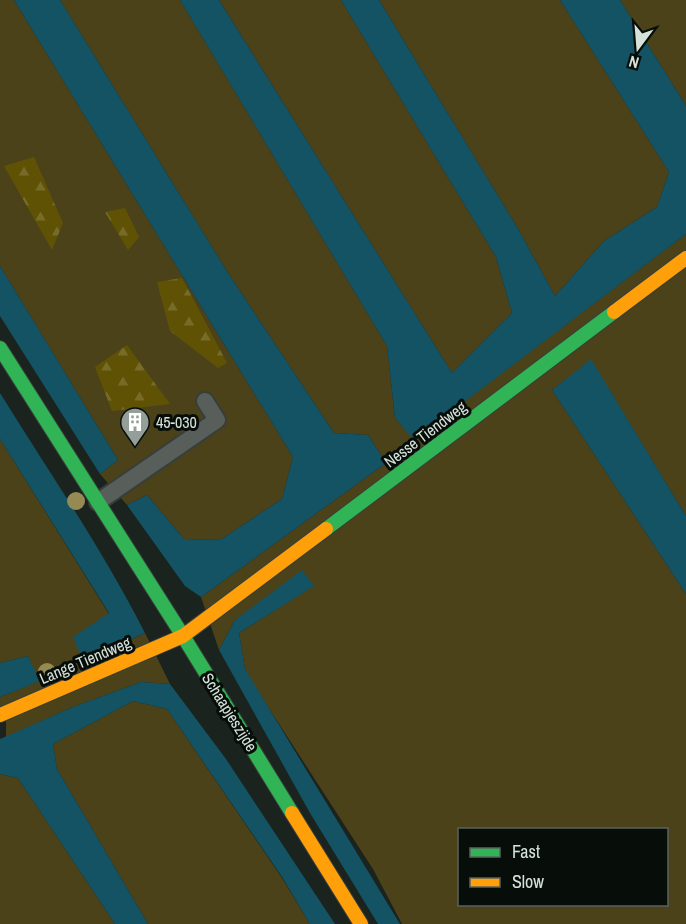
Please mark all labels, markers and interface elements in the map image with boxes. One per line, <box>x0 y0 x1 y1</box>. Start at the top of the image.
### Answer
north arrow <box>608 18 668 78</box>
text: N <box>626 51 641 74</box>
street label: Nesse Tiendweg <box>379 395 471 472</box>
building icon: 45-030 <box>119 406 151 448</box>
place label: 45-030 <box>156 411 197 433</box>
street label: Lange Tiendweg <box>36 631 135 689</box>
street label: Schaapjeszijde <box>197 668 263 756</box>
legend <box>458 828 668 906</box>
text: Fast <box>512 839 540 864</box>
text: Slow <box>512 869 544 894</box>

